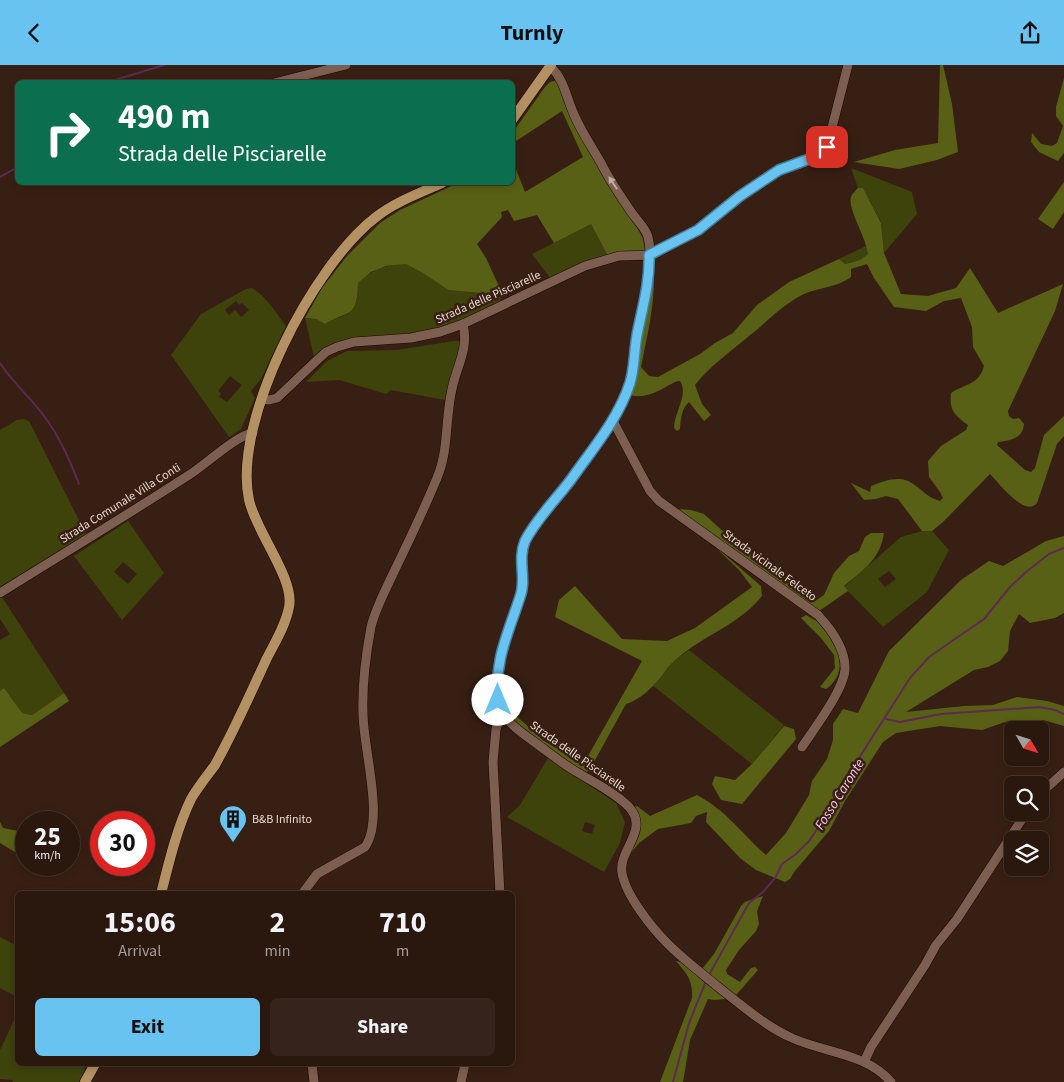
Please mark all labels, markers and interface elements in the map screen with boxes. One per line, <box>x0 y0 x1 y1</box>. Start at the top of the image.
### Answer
text: Turnly <box>501 17 563 49</box>
icon: back <box>20 19 48 47</box>
icon: share <box>1016 19 1044 47</box>
text: 490 m <box>118 92 210 142</box>
icon: right <box>35 100 100 165</box>
pin <box>806 126 848 168</box>
icon: arrive <box>813 133 841 161</box>
text: Strada delle Pisciarelle <box>118 138 326 170</box>
one-way arrow <box>608 177 617 190</box>
street label: Strada delle Pisciarelle <box>433 267 544 328</box>
street label: Strada Comunale Villa Conti <box>57 459 184 548</box>
street label: Strada vicinale Felceto <box>719 525 820 605</box>
position arrow <box>471 673 523 725</box>
street label: Strada delle Pisciarelle <box>526 717 629 796</box>
north arrow <box>1004 721 1049 766</box>
map controls <box>1004 721 1049 876</box>
water label: Fosso Caronte <box>810 755 870 834</box>
button: search <box>1004 776 1049 821</box>
building icon: B&B Infinito <box>218 804 248 843</box>
speed limit sign: 30 <box>90 811 155 876</box>
place label: B&B Infinito <box>252 811 312 828</box>
text: 25 <box>34 819 61 855</box>
button: layers <box>1004 831 1049 876</box>
text: km/h <box>34 847 61 864</box>
text: 15:06 <box>104 901 176 944</box>
text: 2 <box>269 901 285 944</box>
text: 710 <box>379 901 426 944</box>
text: Arrival <box>118 940 161 962</box>
text: min <box>264 940 290 962</box>
text: m <box>396 940 409 962</box>
button: Exit <box>35 998 260 1056</box>
button: Share <box>270 998 495 1056</box>

